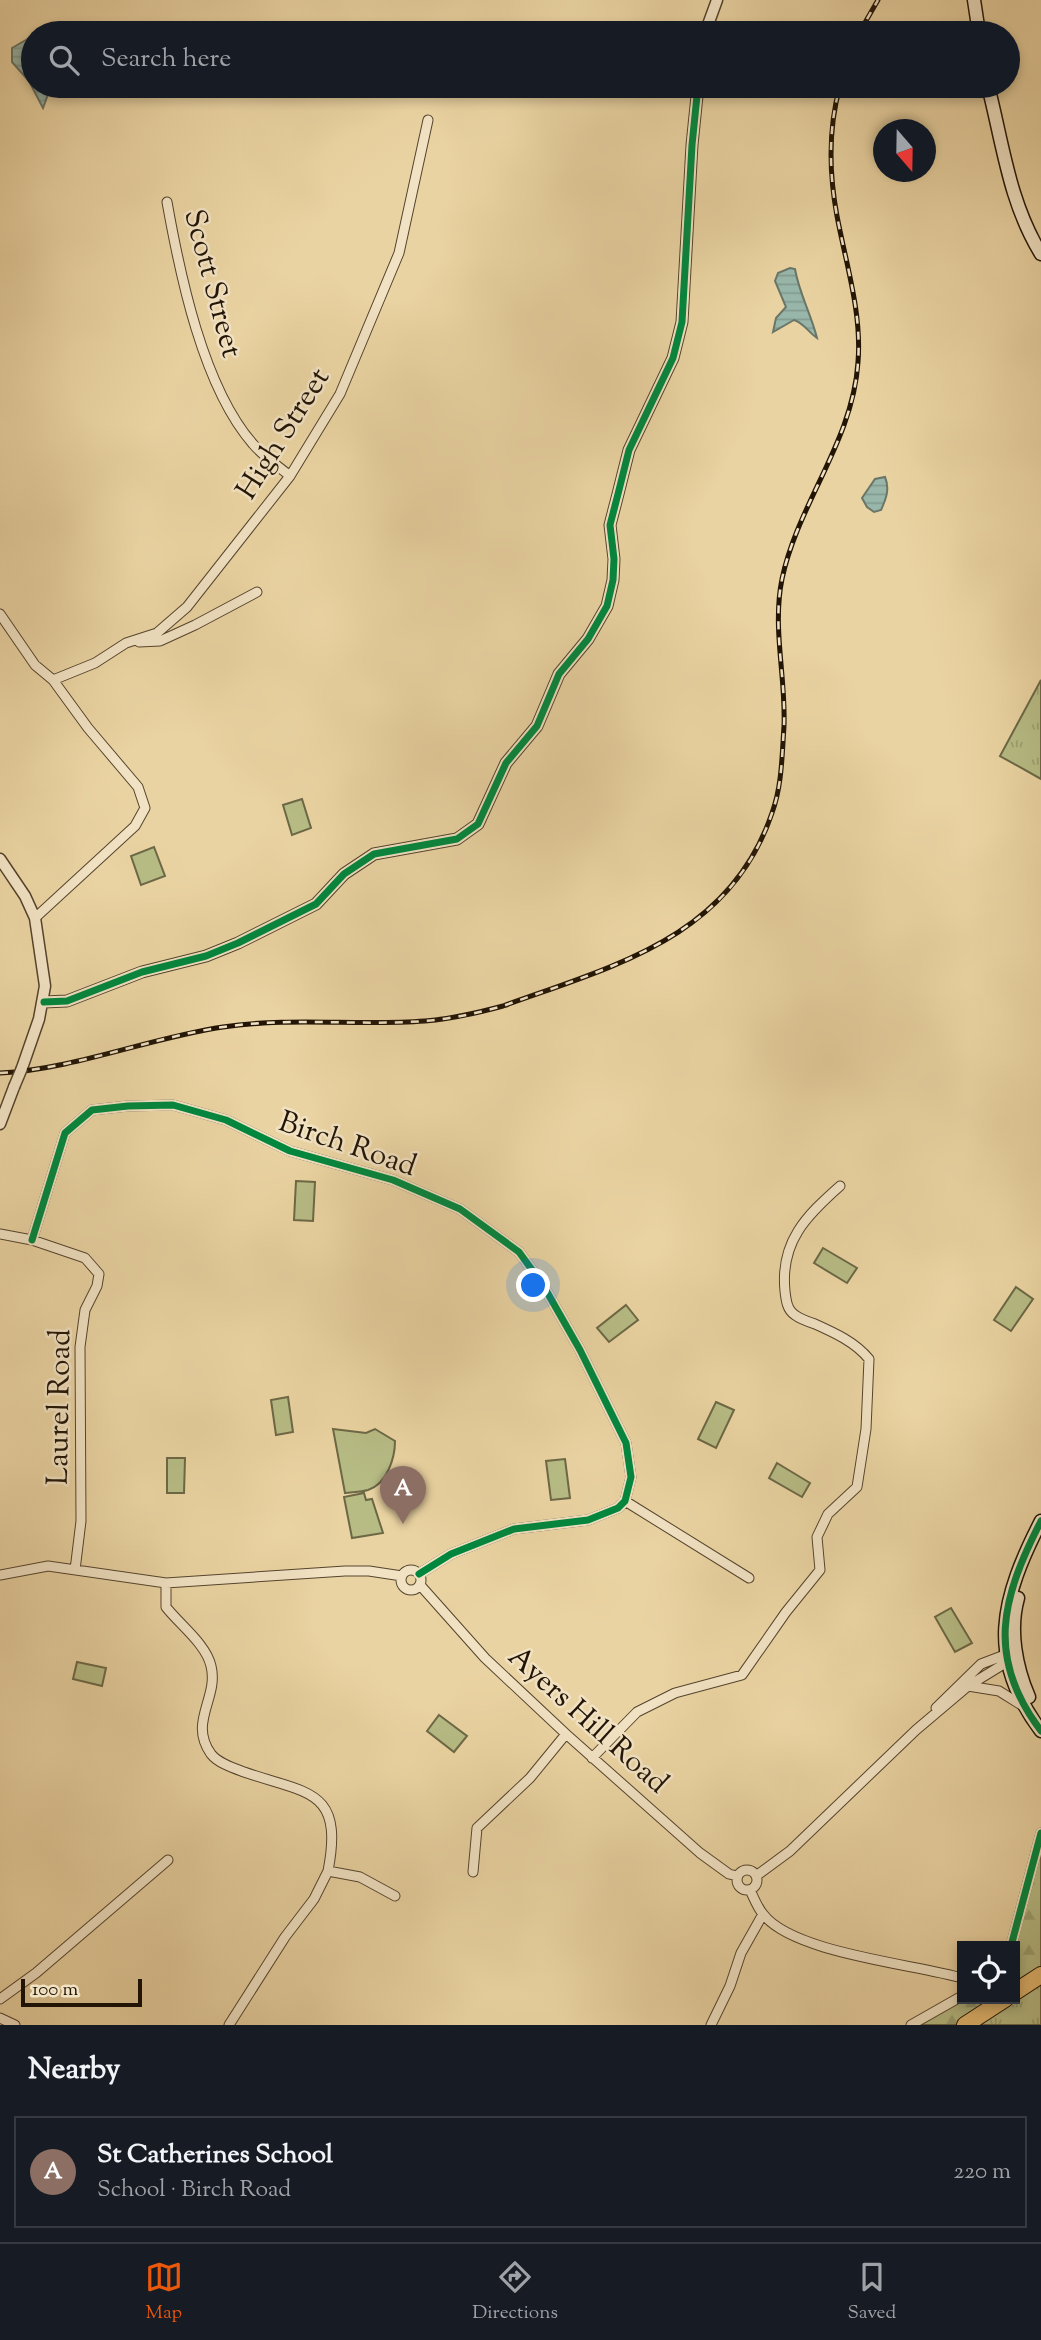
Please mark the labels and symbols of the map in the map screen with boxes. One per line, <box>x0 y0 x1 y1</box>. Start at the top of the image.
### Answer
north arrow <box>873 119 936 182</box>
street label: Scott Street <box>171 205 252 363</box>
street label: High Street <box>227 360 342 509</box>
street label: Birch Road <box>272 1102 422 1189</box>
your location <box>516 1268 550 1302</box>
street label: Laurel Road <box>38 1329 83 1485</box>
pin: A <box>380 1466 426 1524</box>
street label: Ayers Hill Road <box>497 1637 677 1805</box>
scale bar <box>21 1976 142 2008</box>

